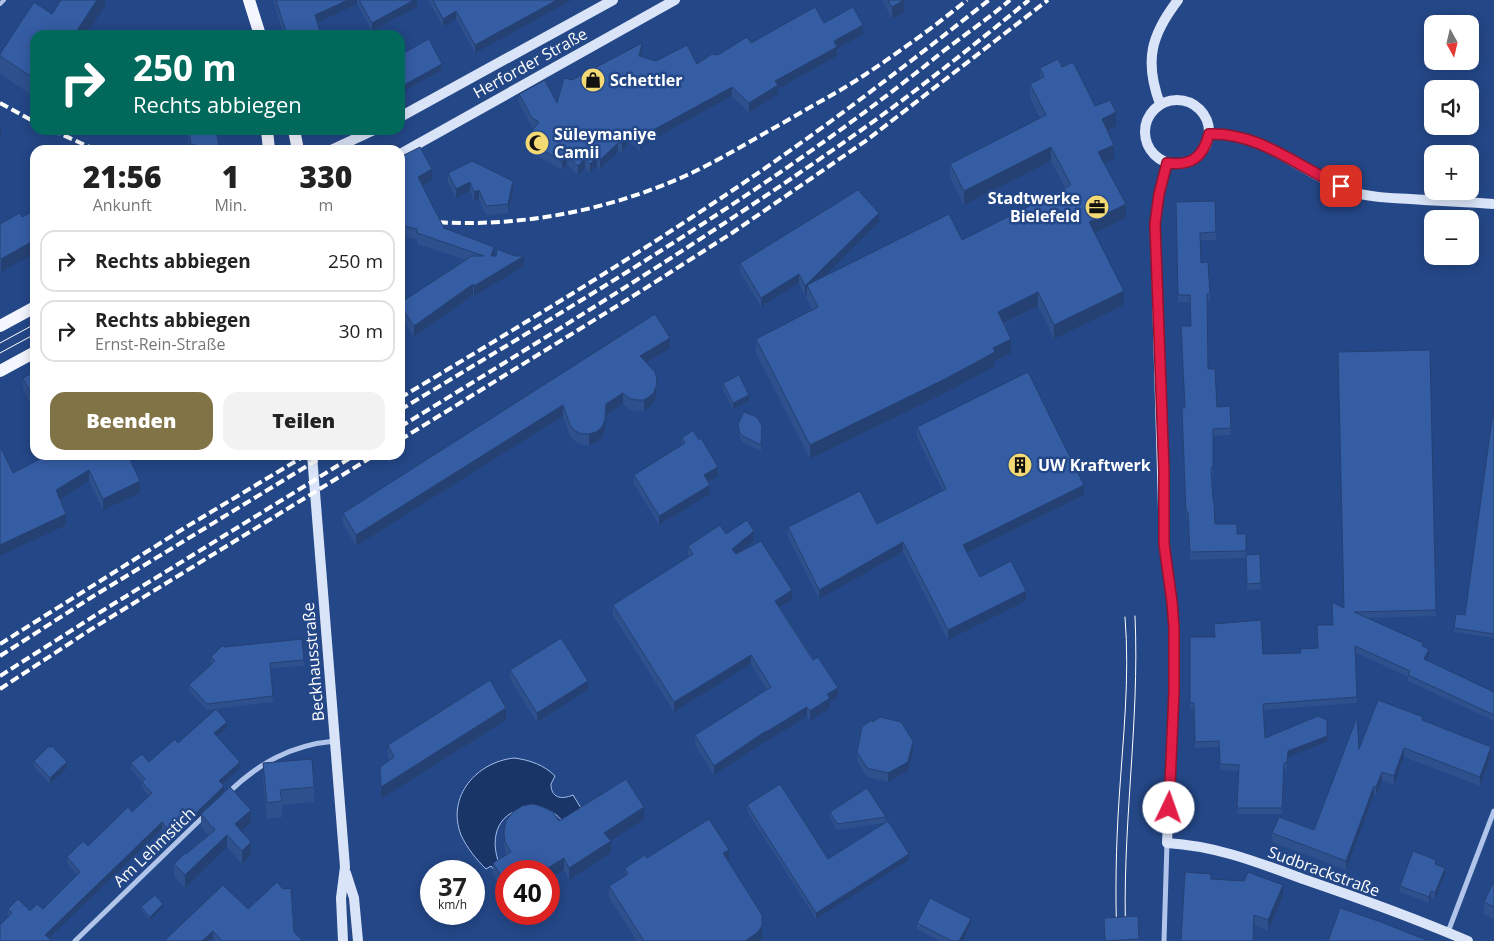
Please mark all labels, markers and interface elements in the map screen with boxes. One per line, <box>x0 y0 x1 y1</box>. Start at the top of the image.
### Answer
north arrow <box>1424 15 1479 70</box>
map controls <box>1424 15 1479 265</box>
street label: Herforder Straße <box>469 23 591 103</box>
text: 250 m <box>133 44 237 91</box>
icon: right <box>50 50 115 115</box>
shop icon: Schettler <box>580 67 606 93</box>
place label: Schettler <box>610 69 683 91</box>
button: sound <box>1424 80 1479 135</box>
text: Rechts abbiegen <box>133 89 302 119</box>
place label: Süleymaniye Camii <box>554 123 656 163</box>
mosque icon: Süleymaniye Camii <box>524 130 550 156</box>
button: + <box>1424 145 1479 200</box>
text: 21:56 <box>83 156 162 197</box>
text: 1 <box>222 156 239 197</box>
text: 330 <box>300 156 352 197</box>
pin <box>1320 165 1362 207</box>
icon: arrive <box>1327 172 1355 200</box>
place label: Stadtwerke Bielefeld <box>988 187 1080 227</box>
text: Ankunft <box>93 194 152 216</box>
text: Min. <box>214 194 247 216</box>
text: m <box>319 194 333 216</box>
office icon: Stadtwerke Bielefeld <box>1084 194 1110 220</box>
button: − <box>1424 210 1479 265</box>
icon: right <box>52 247 80 275</box>
text: Rechts abbiegen <box>95 248 251 274</box>
text: 250 m <box>328 248 383 274</box>
text: Rechts abbiegen <box>95 307 251 333</box>
icon: right <box>52 317 80 345</box>
text: 30 m <box>339 318 383 344</box>
text: Ernst-Rein-Straße <box>95 333 225 355</box>
button: Beenden <box>50 392 213 450</box>
button: Teilen <box>223 392 385 450</box>
building icon: UW Kraftwerk <box>1007 452 1033 478</box>
place label: UW Kraftwerk <box>1038 454 1151 476</box>
street label: Beckhausstraße <box>297 602 329 722</box>
position arrow <box>1142 781 1194 833</box>
street label: Am Lehmstich <box>108 802 200 892</box>
street label: Sudbrackstraße <box>1265 841 1383 901</box>
speed limit sign: 40 <box>495 860 560 925</box>
text: 37 <box>438 869 467 903</box>
text: km/h <box>438 896 467 913</box>

